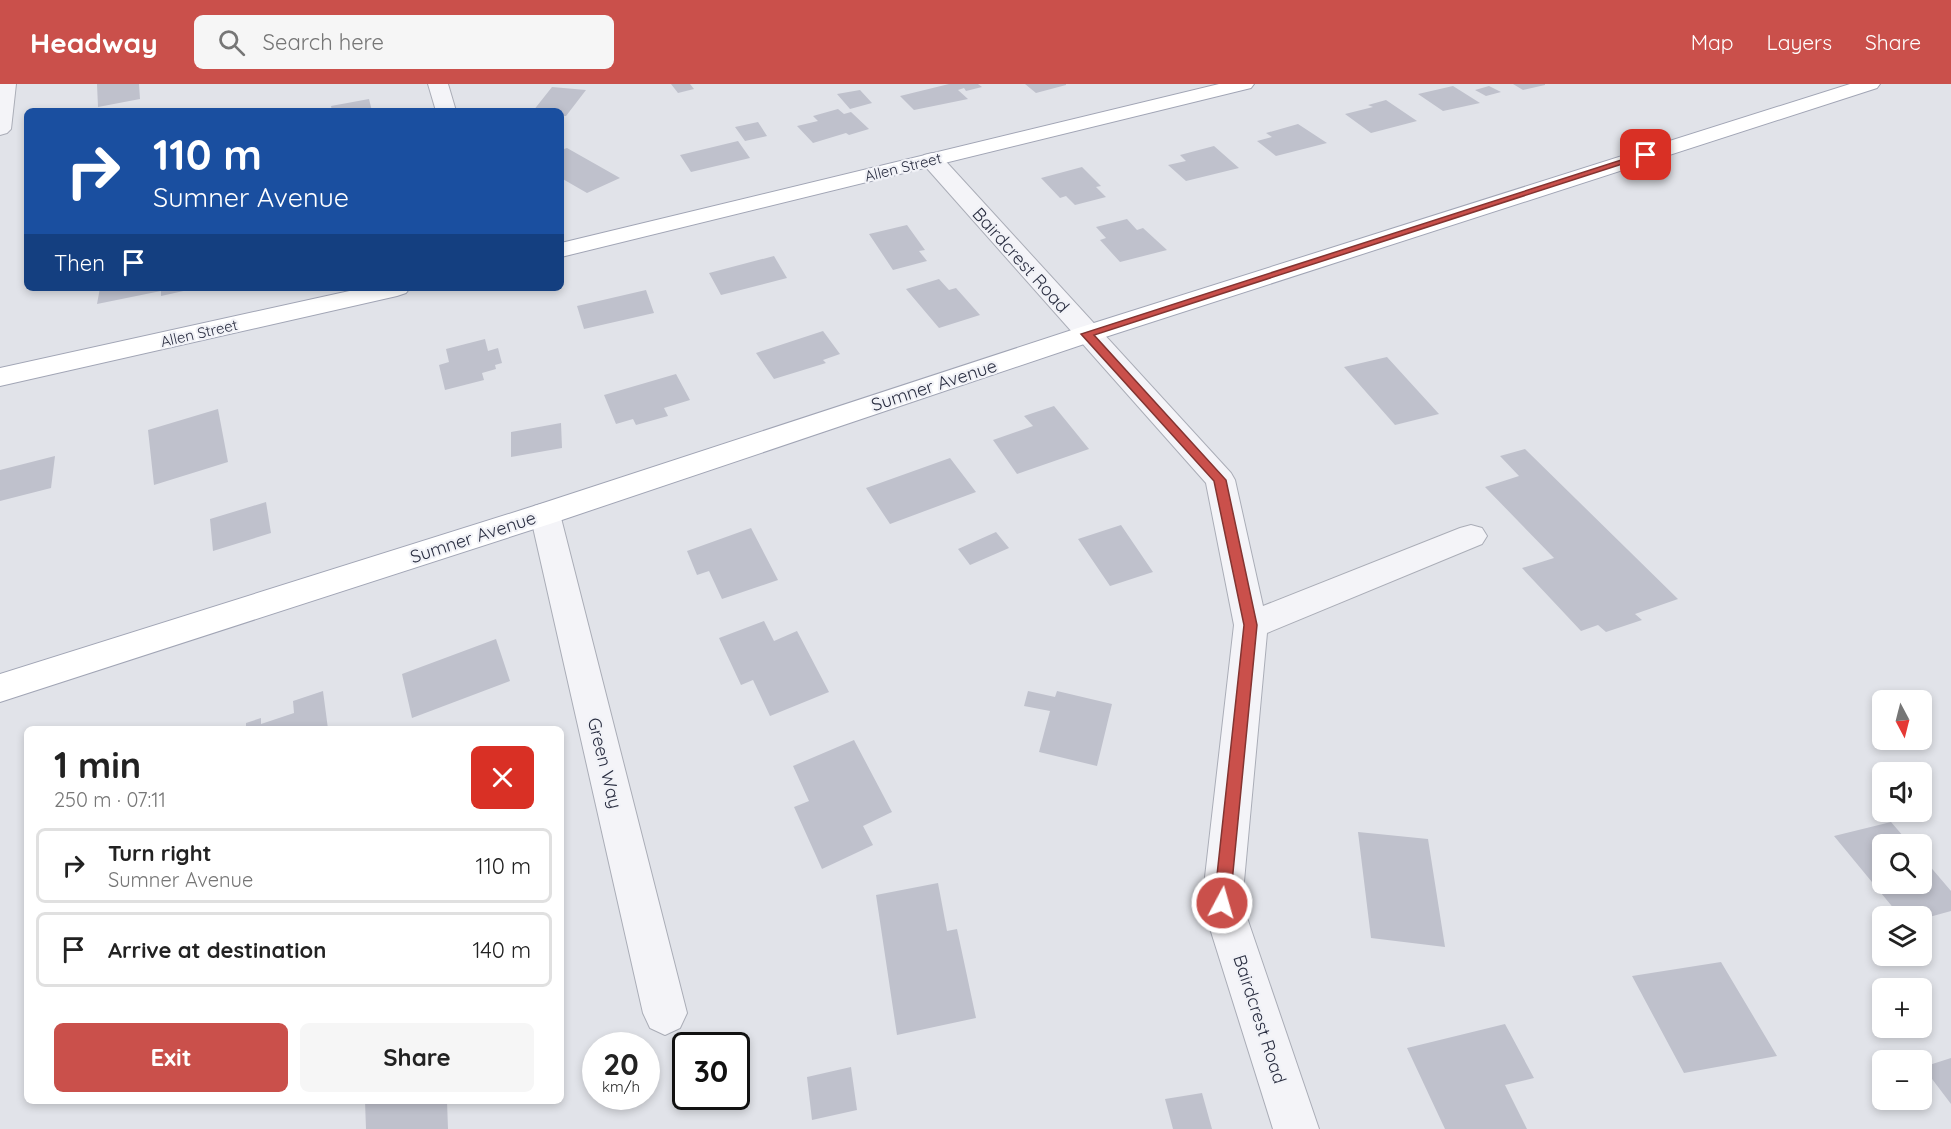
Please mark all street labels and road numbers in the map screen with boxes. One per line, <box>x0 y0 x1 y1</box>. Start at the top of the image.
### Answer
street label: Allen Street <box>863 148 943 186</box>
street label: Bairdcrest Road <box>968 202 1074 318</box>
street label: Allen Street <box>159 315 239 351</box>
street label: Sumner Avenue <box>868 354 1000 416</box>
street label: Sumner Avenue <box>407 506 539 568</box>
street label: Green Way <box>583 715 627 811</box>
street label: Bairdcrest Road <box>1228 952 1292 1086</box>

